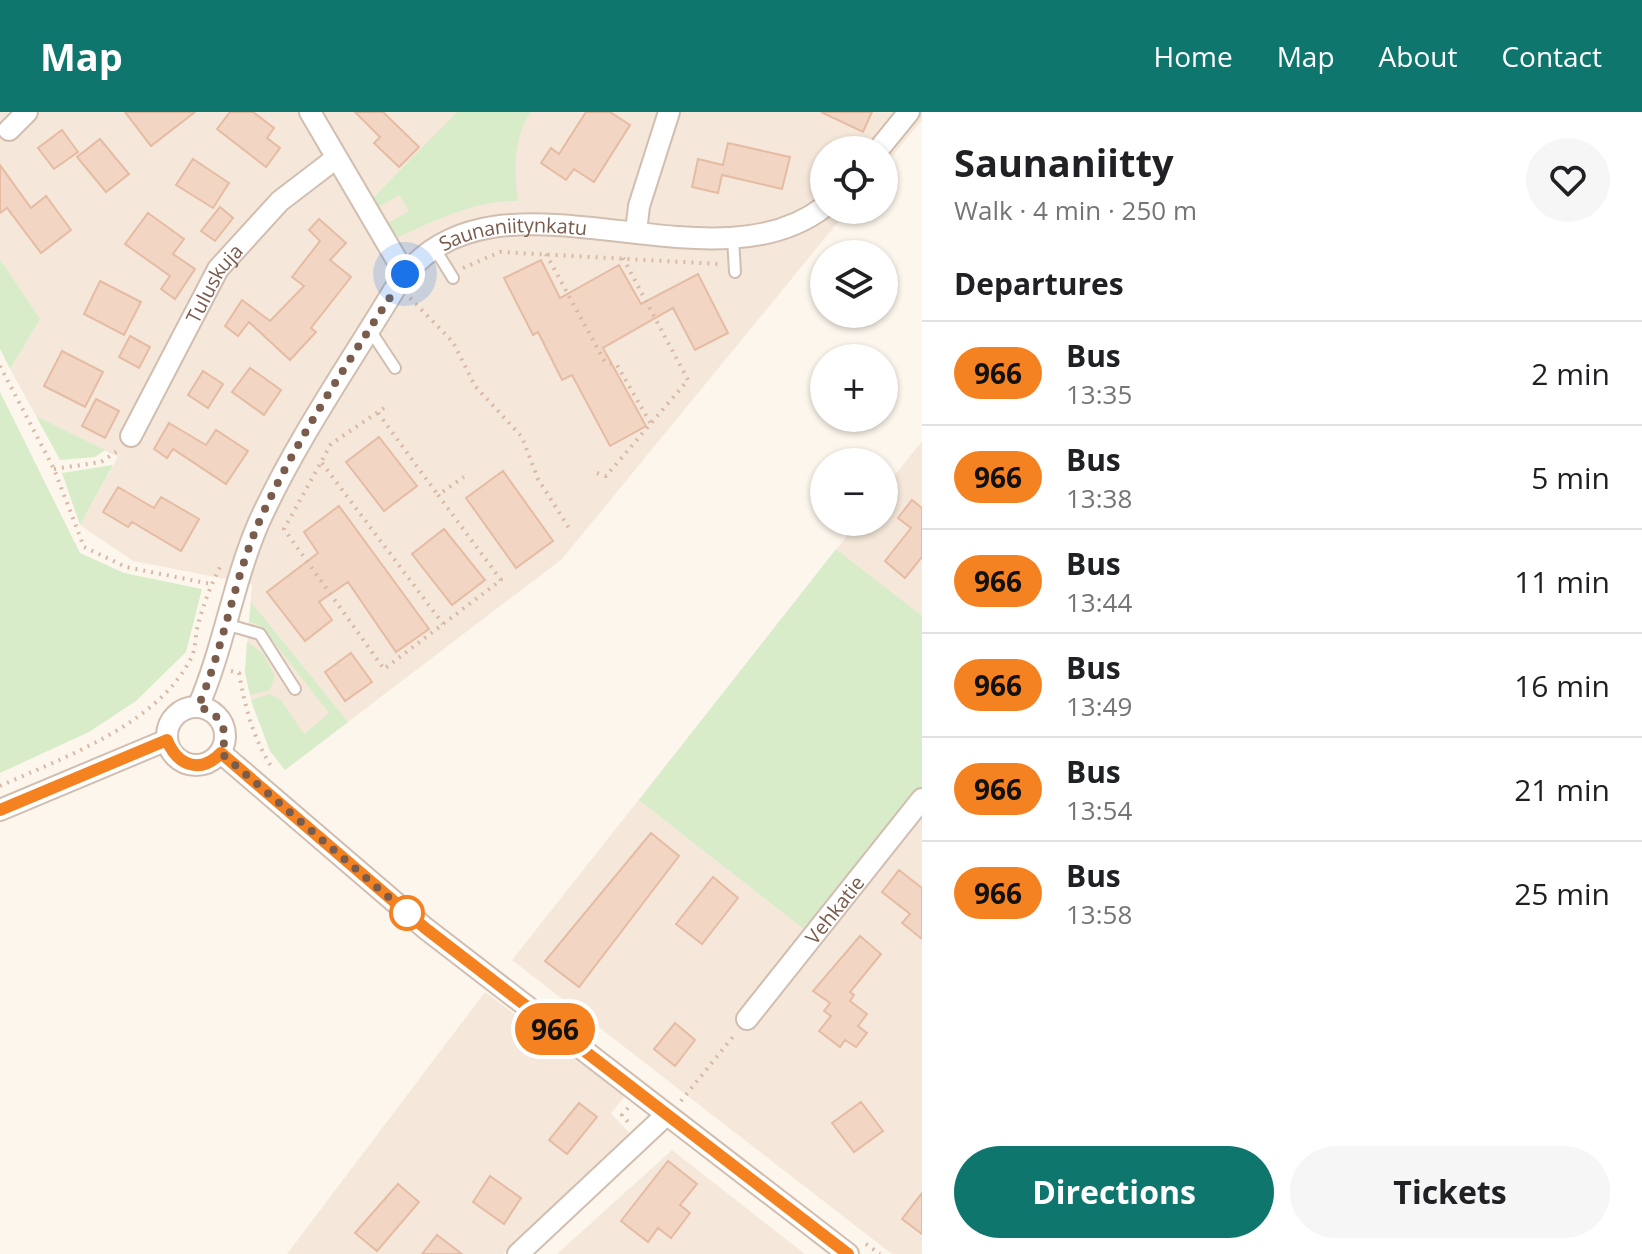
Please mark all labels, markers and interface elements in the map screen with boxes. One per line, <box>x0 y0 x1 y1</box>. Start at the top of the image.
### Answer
text: Map <box>40 30 123 82</box>
text: Home <box>1154 37 1233 75</box>
text: Map <box>1277 37 1335 75</box>
text: About <box>1379 37 1457 75</box>
text: Contact <box>1501 37 1602 75</box>
map controls <box>810 136 898 536</box>
button: locate <box>810 136 898 224</box>
text: Saunaniitty <box>954 136 1174 188</box>
button: heart <box>1526 138 1610 222</box>
text: Walk · 4 min · 250 m <box>954 192 1197 228</box>
street label: Saunaniitynkatu <box>434 211 588 257</box>
street label: Tuluskuja <box>179 238 248 327</box>
button: layers <box>810 240 898 328</box>
your location <box>385 254 425 294</box>
text: Departures <box>954 263 1124 304</box>
text: Bus <box>1066 335 1121 376</box>
button: + <box>810 344 898 432</box>
text: 2 min <box>1531 353 1610 394</box>
text: 966 <box>974 354 1022 392</box>
text: 13:35 <box>1066 376 1132 412</box>
text: Bus <box>1066 439 1121 480</box>
button: − <box>810 448 898 536</box>
text: 5 min <box>1531 457 1610 498</box>
text: 966 <box>974 458 1022 496</box>
text: 13:38 <box>1066 480 1132 516</box>
text: Bus <box>1066 543 1121 584</box>
text: 11 min <box>1514 561 1610 602</box>
text: 966 <box>974 562 1022 600</box>
text: 13:44 <box>1066 584 1132 620</box>
text: Bus <box>1066 647 1121 688</box>
text: 16 min <box>1514 665 1610 706</box>
text: 966 <box>974 666 1022 704</box>
text: 13:49 <box>1066 688 1132 724</box>
text: Bus <box>1066 751 1121 792</box>
text: 21 min <box>1514 769 1610 810</box>
text: 966 <box>974 770 1022 808</box>
text: 13:54 <box>1066 792 1132 828</box>
text: Bus <box>1066 855 1121 896</box>
street label: Vehkatie <box>799 870 870 949</box>
text: 25 min <box>1514 873 1610 914</box>
text: 966 <box>974 874 1022 912</box>
unlabelled marker <box>390 896 424 930</box>
text: 13:58 <box>1066 896 1132 932</box>
line badge: 966 <box>509 1003 601 1055</box>
text: 966 <box>531 1010 579 1048</box>
button: Directions <box>954 1146 1274 1238</box>
button: Tickets <box>1290 1146 1610 1238</box>

